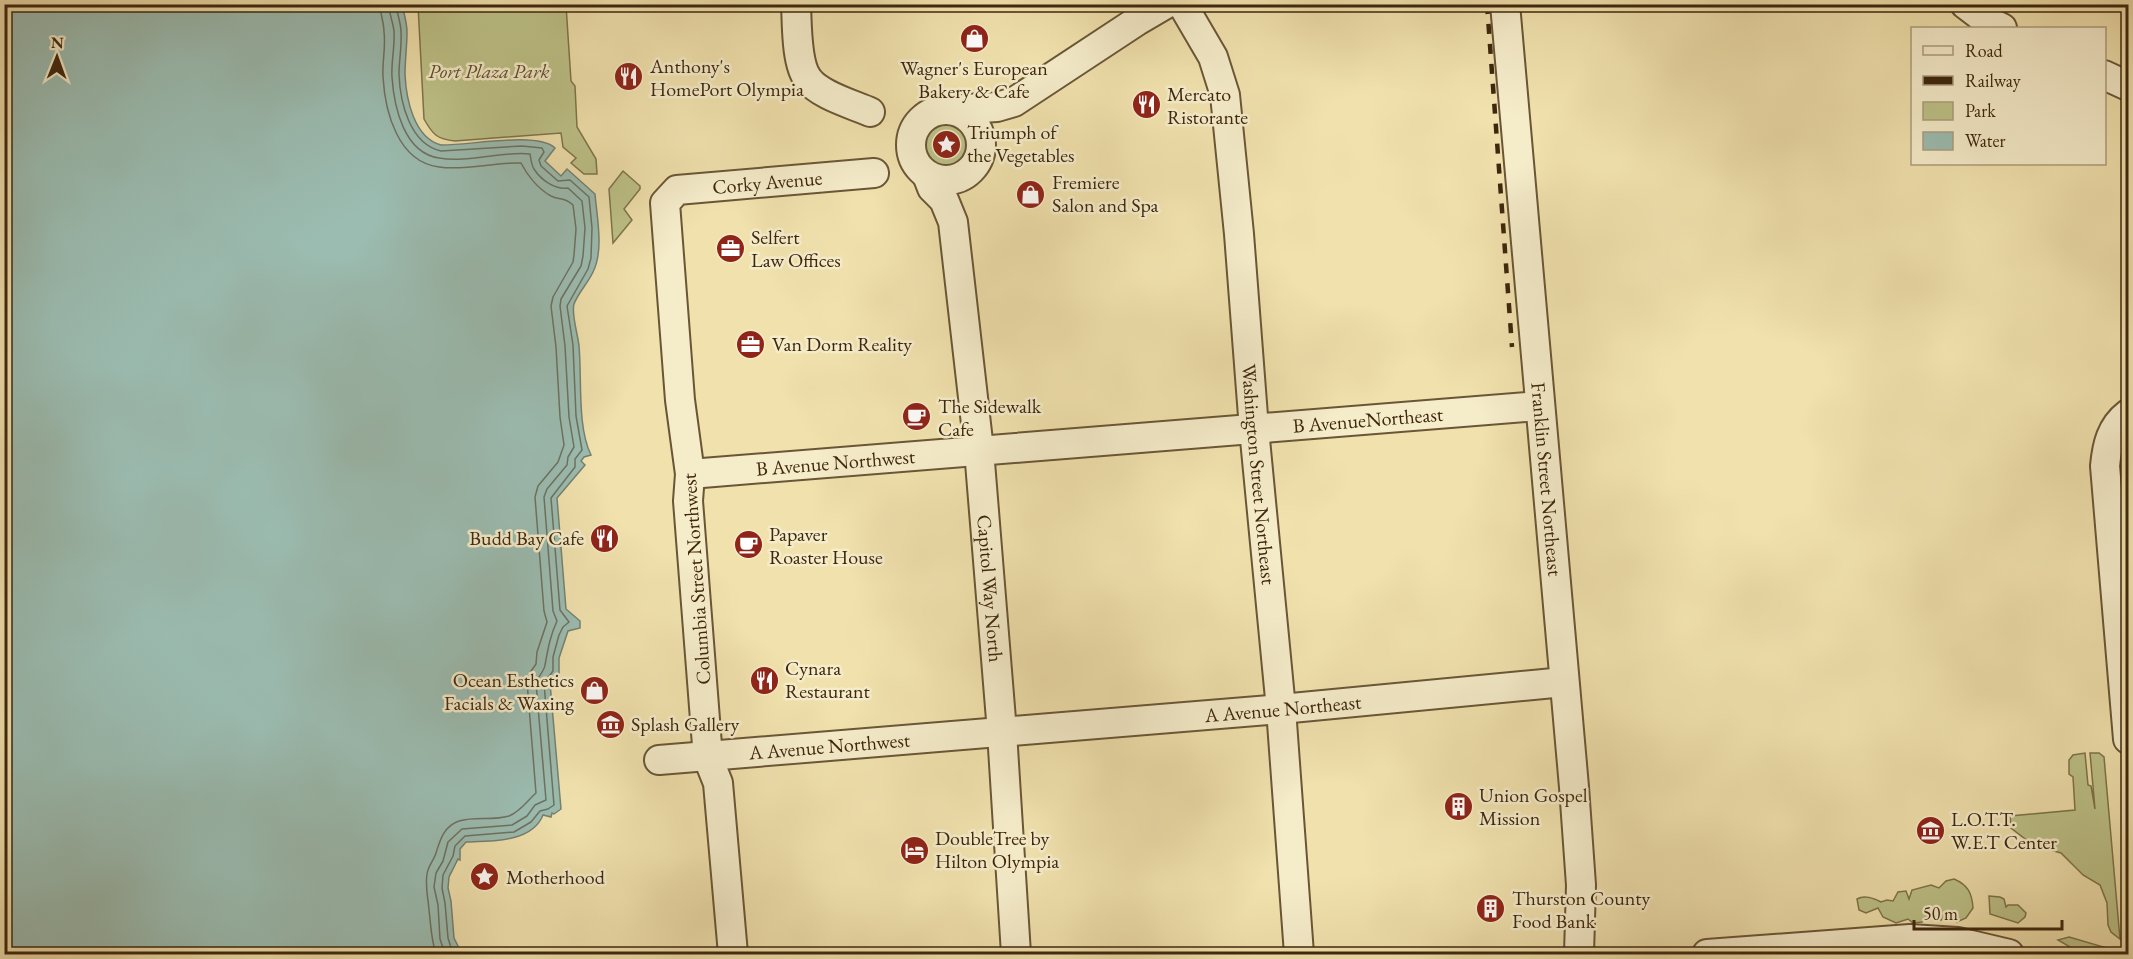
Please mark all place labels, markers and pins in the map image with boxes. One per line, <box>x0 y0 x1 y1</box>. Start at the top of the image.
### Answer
shop icon: Wagner's European Bakery & Cafe <box>958 22 990 54</box>
place label: Anthony's HomePort Olympia <box>649 53 804 102</box>
place label: Wagner's European Bakery & Cafe <box>900 55 1048 104</box>
restaurant icon: Anthony's HomePort Olympia <box>613 61 645 93</box>
place label: Mercato Ristorante <box>1167 81 1248 130</box>
restaurant icon: Mercato Ristorante <box>1130 89 1162 121</box>
place label: Triumph of the Vegetables <box>967 119 1074 168</box>
place icon: Triumph of the Vegetables <box>930 128 962 160</box>
place label: Fremiere Salon and Spa <box>1052 169 1158 218</box>
shop icon: Fremiere Salon and Spa <box>1015 178 1047 210</box>
place label: Selfert Law Offices <box>751 224 841 273</box>
office icon: Selfert Law Offices <box>714 232 746 264</box>
office icon: Van Dorm Reality <box>735 328 767 360</box>
place label: Van Dorm Reality <box>772 331 912 357</box>
place label: The Sidewalk Cafe <box>938 393 1042 442</box>
cafe icon: The Sidewalk Cafe <box>901 401 933 433</box>
place label: Papaver Roaster House <box>769 521 883 570</box>
restaurant icon: Budd Bay Cafe <box>589 522 621 554</box>
place label: Budd Bay Cafe <box>469 525 584 551</box>
cafe icon: Papaver Roaster House <box>732 529 764 561</box>
place label: Cynara Restaurant <box>785 655 871 704</box>
restaurant icon: Cynara Restaurant <box>748 664 780 696</box>
place label: Ocean Esthetics Facials & Waxing <box>444 667 574 716</box>
shop icon: Ocean Esthetics Facials & Waxing <box>579 675 611 707</box>
museum icon: Splash Gallery <box>594 708 626 740</box>
place label: Splash Gallery <box>631 711 740 737</box>
place label: Union Gospel Mission <box>1479 782 1588 831</box>
building icon: Union Gospel Mission <box>1442 790 1474 822</box>
place label: L.O.T.T. W.E.T Center <box>1951 806 2057 855</box>
museum icon: L.O.T.T. W.E.T Center <box>1914 814 1946 846</box>
place label: DoubleTree by Hilton Olympia <box>935 825 1059 874</box>
hotel icon: DoubleTree by Hilton Olympia <box>898 834 930 866</box>
place icon: Motherhood <box>469 861 501 893</box>
place label: Motherhood <box>506 864 606 890</box>
place label: Thurston County Food Bank <box>1512 885 1651 934</box>
building icon: Thurston County Food Bank <box>1475 893 1507 925</box>

